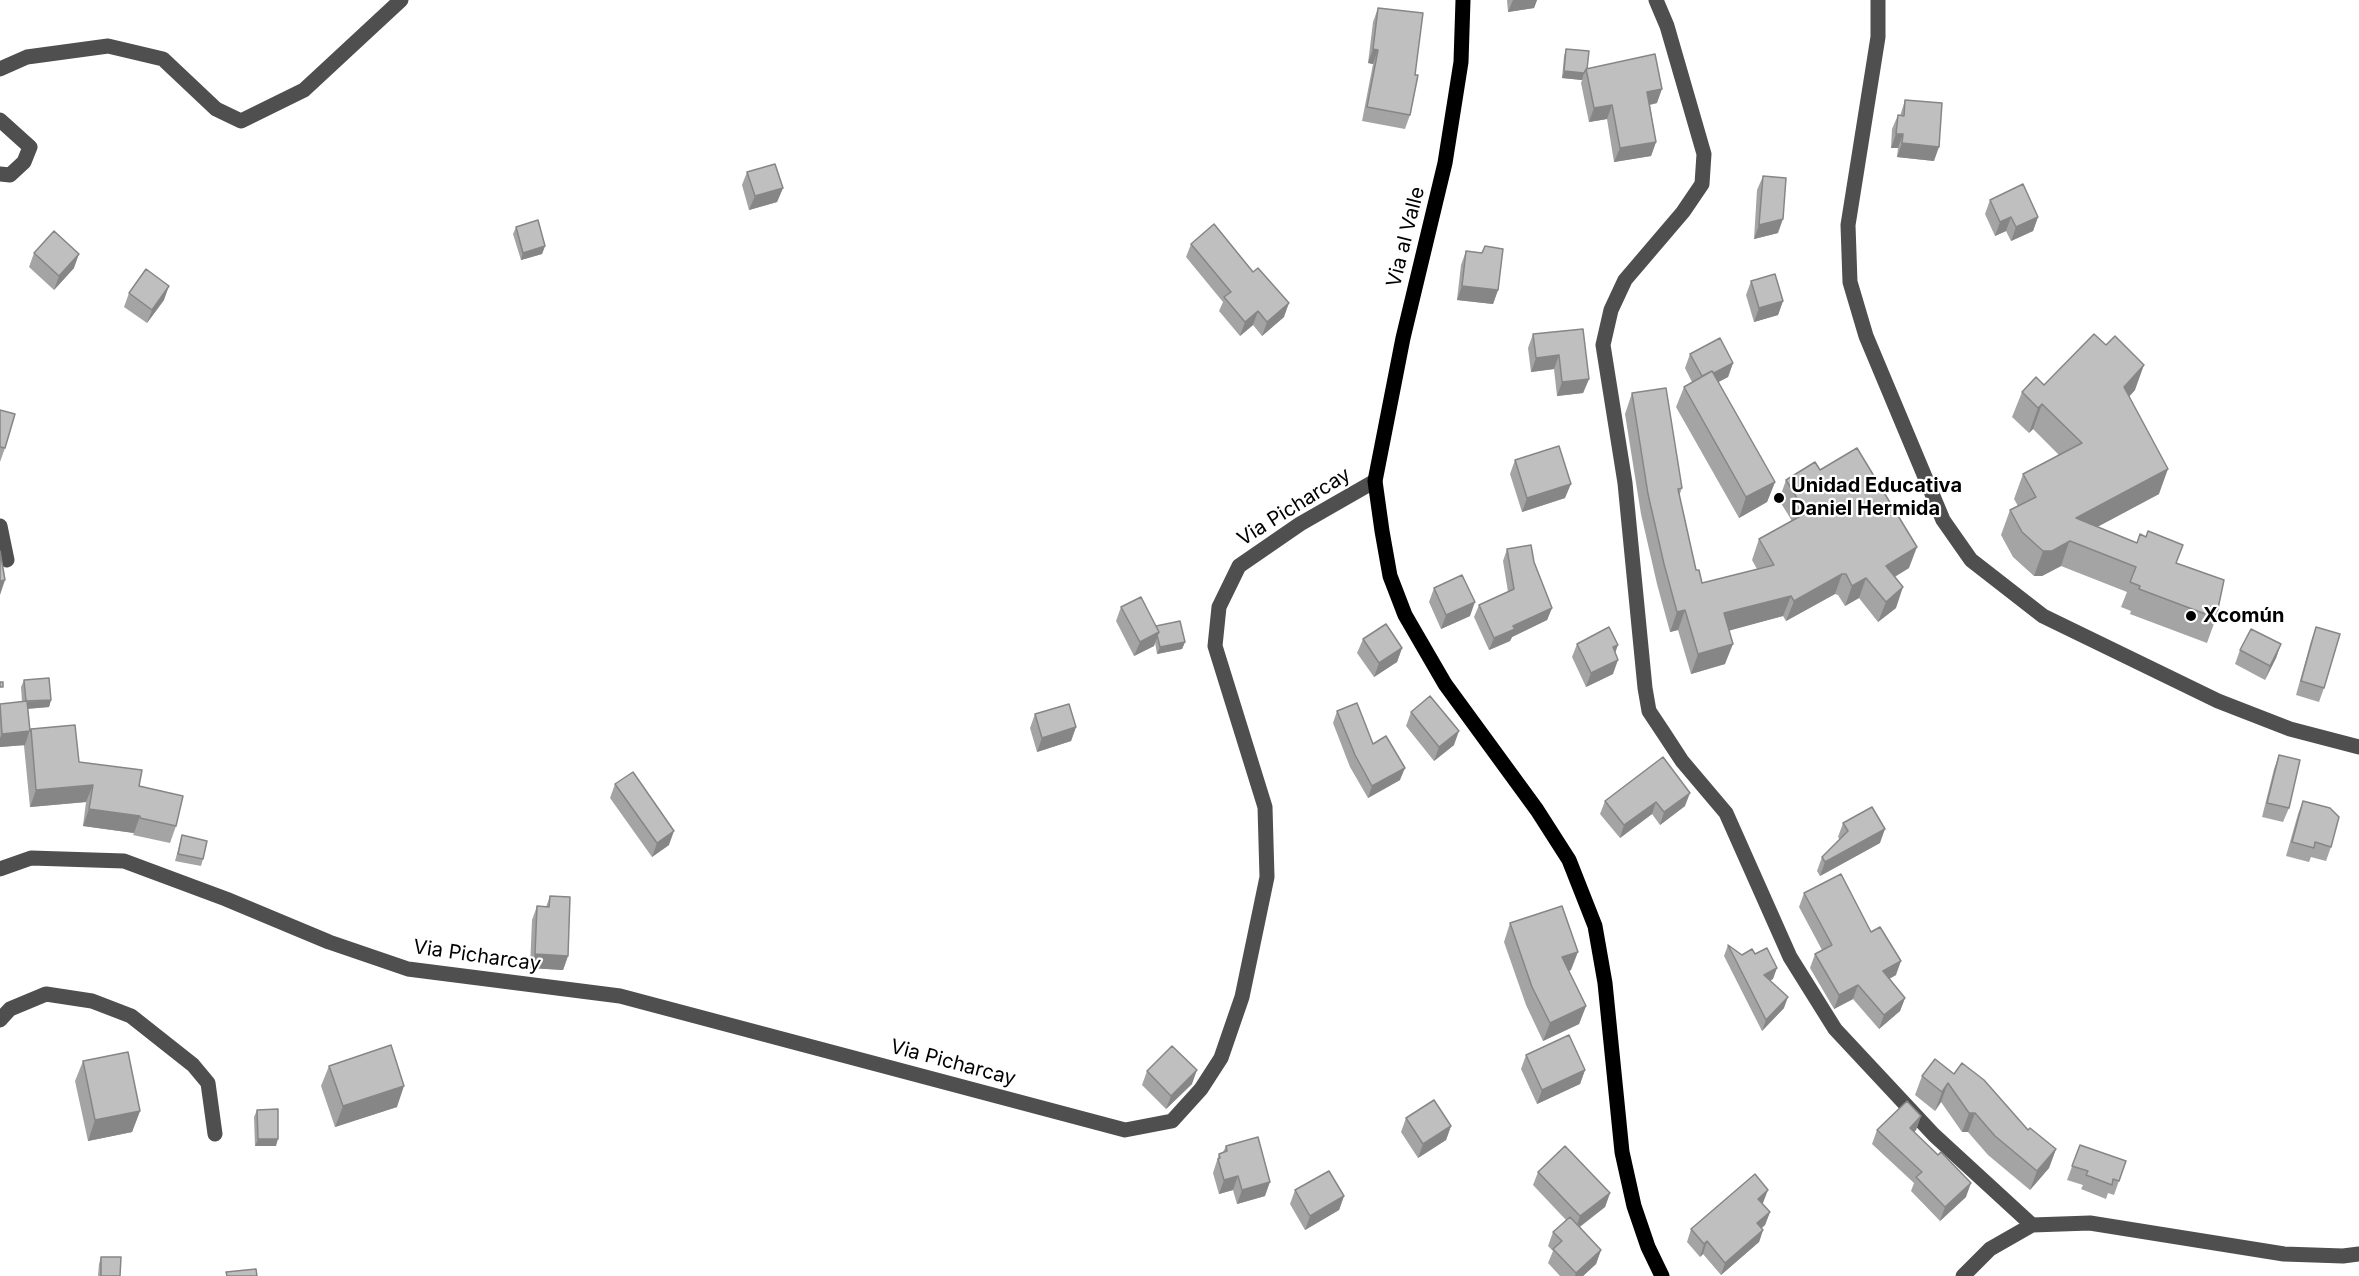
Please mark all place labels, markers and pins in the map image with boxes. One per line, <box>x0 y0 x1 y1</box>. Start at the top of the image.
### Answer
place label: Unidad Educativa Daniel Hermida <box>1791 474 1962 521</box>
marker: Unidad Educativa Daniel Hermida <box>1772 491 1786 505</box>
place label: Xcomún <box>2203 604 2284 628</box>
marker: Xcomún <box>2184 609 2198 623</box>

